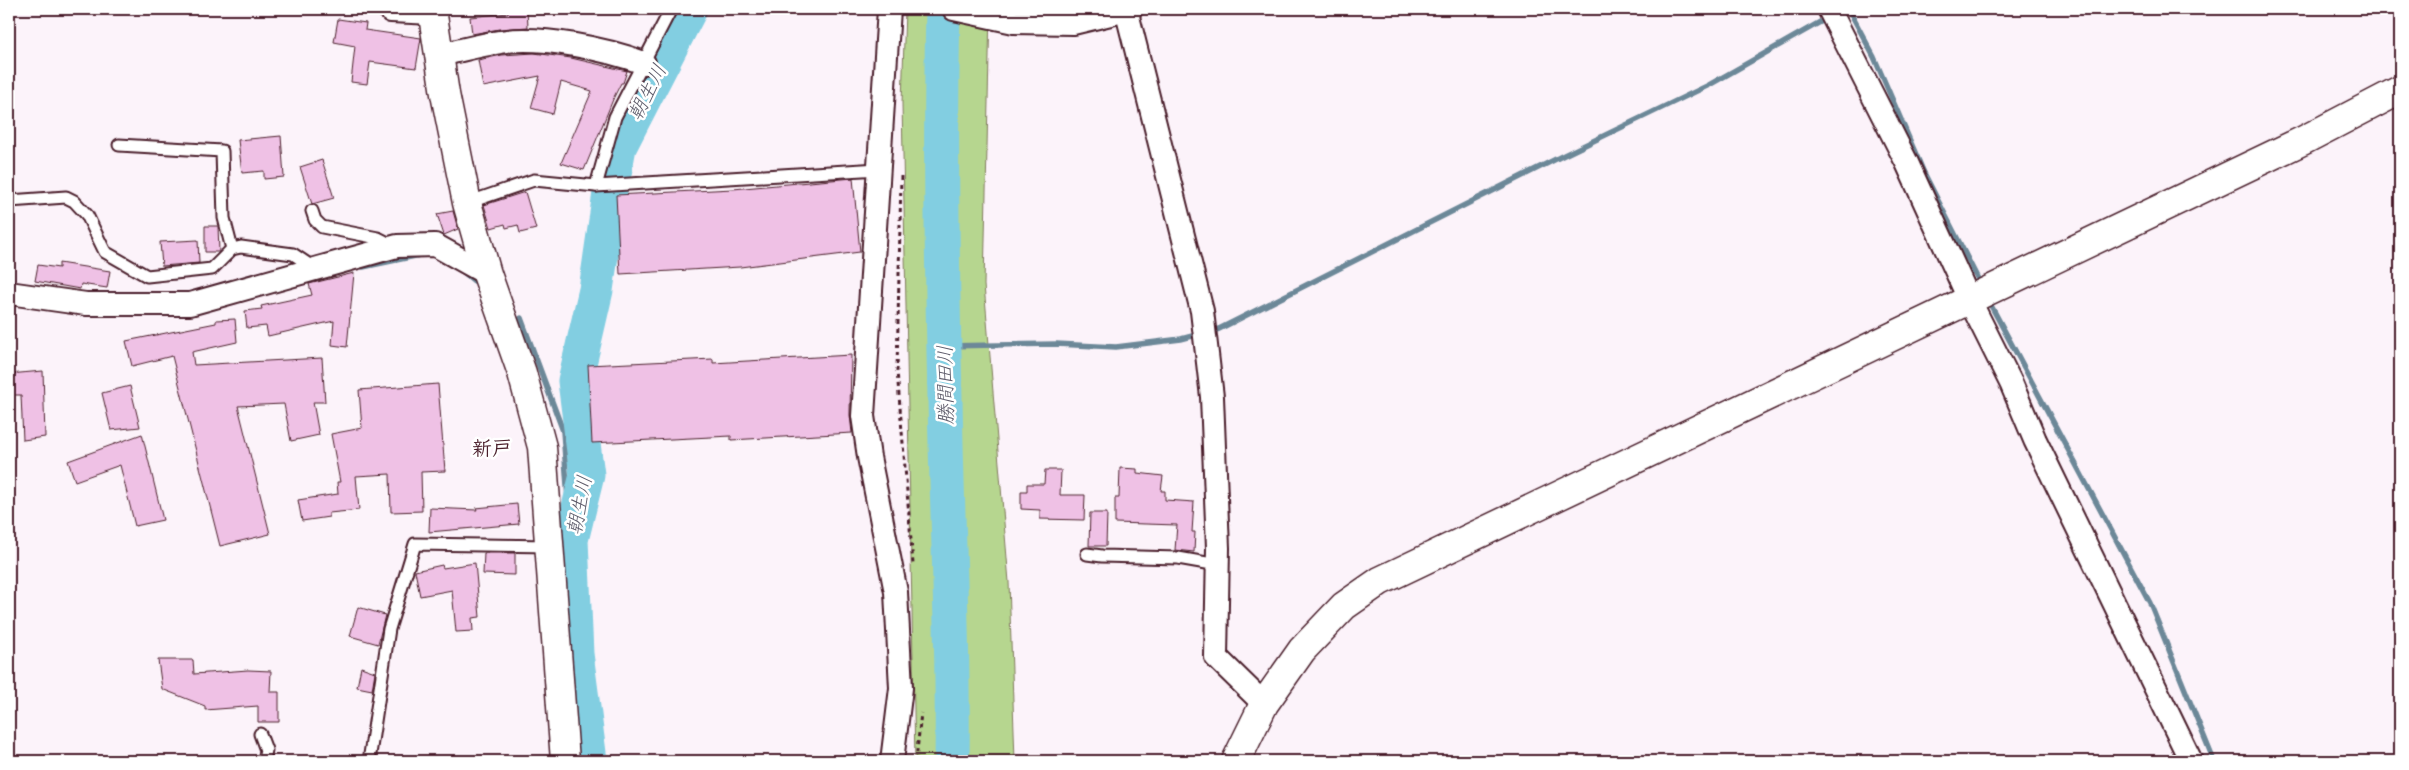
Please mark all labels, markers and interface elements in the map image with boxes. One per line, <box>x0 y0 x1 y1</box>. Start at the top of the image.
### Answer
water label: 朝生川 <box>622 59 674 126</box>
water label: 勝間田川 <box>931 345 961 425</box>
district label: 新戸 <box>472 435 512 463</box>
water label: 朝生川 <box>561 473 599 537</box>

